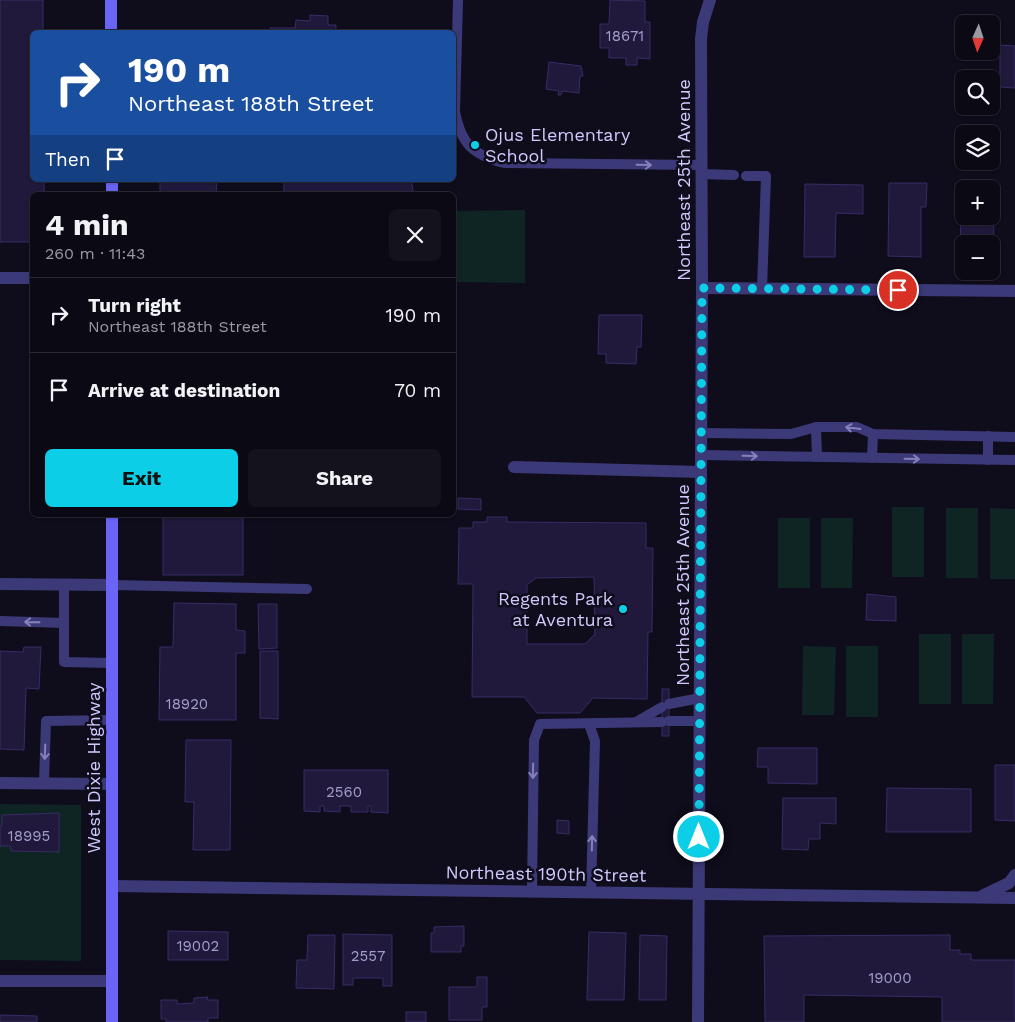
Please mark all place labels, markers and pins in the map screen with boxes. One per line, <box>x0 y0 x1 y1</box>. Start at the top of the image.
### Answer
place label: Ojus Elementary School <box>485 124 631 166</box>
marker: Ojus Elementary School <box>469 139 481 151</box>
pin <box>877 269 919 311</box>
place label: Regents Park at Aventura <box>498 588 613 630</box>
marker: Regents Park at Aventura <box>617 603 629 615</box>

